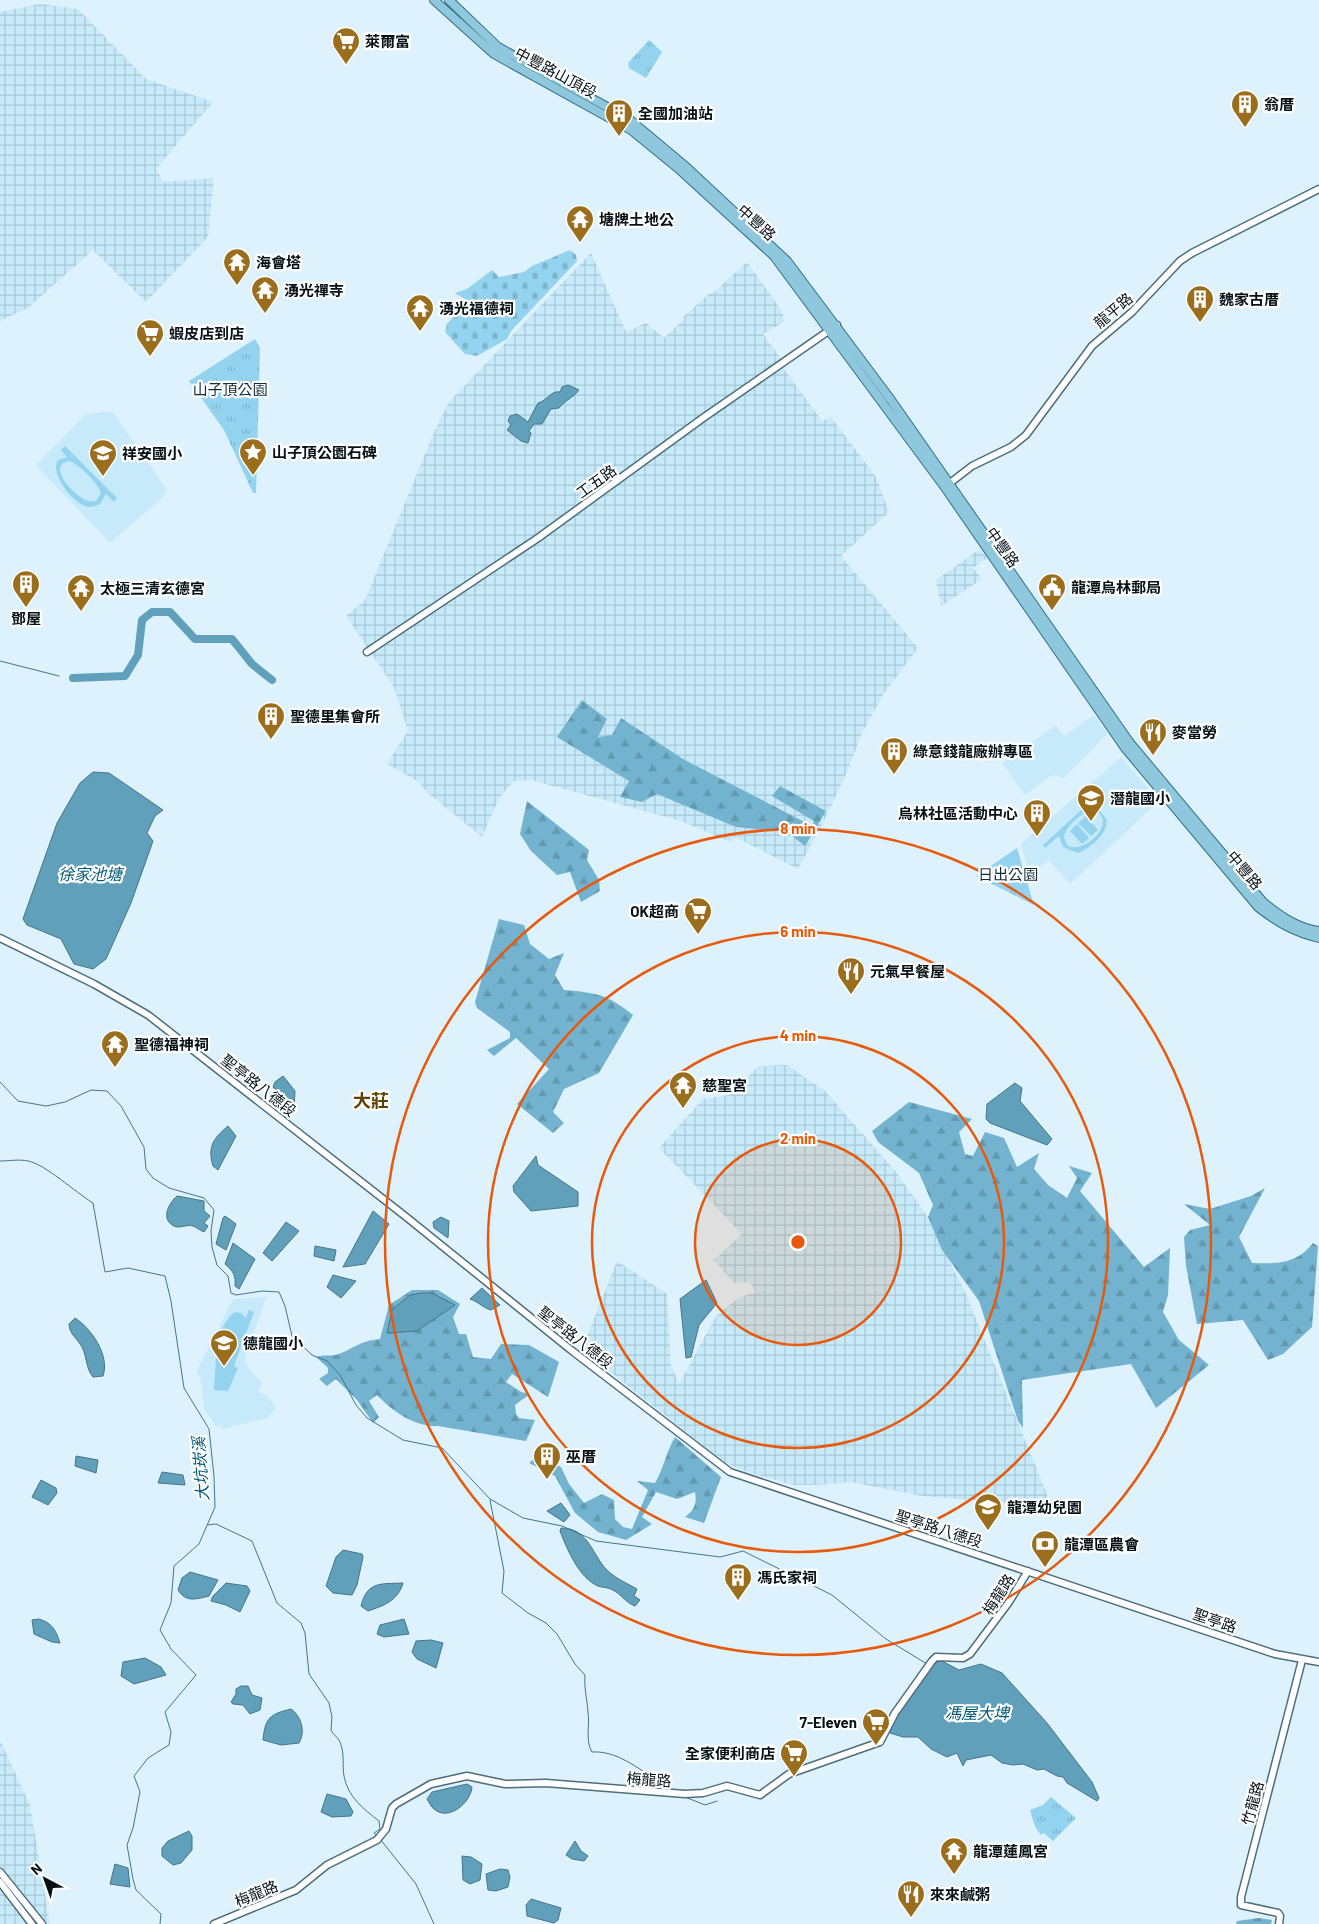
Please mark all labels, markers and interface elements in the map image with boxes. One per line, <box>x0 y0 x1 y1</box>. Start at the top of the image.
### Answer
supermarket icon: 萊爾富 <box>331 26 361 65</box>
place label: 萊爾富 <box>365 32 410 50</box>
street label: 中豐路山頂段 <box>512 43 600 101</box>
building icon: 翁厝 <box>1230 89 1260 128</box>
place label: 翁厝 <box>1264 95 1294 113</box>
building icon: 全國加油站 <box>604 98 634 137</box>
place label: 全國加油站 <box>638 104 713 122</box>
street label: 中豐路 <box>734 200 780 244</box>
temple icon: 塘牌土地公 <box>565 204 595 243</box>
place label: 塘牌土地公 <box>599 210 674 228</box>
temple icon: 海會塔 <box>222 247 252 286</box>
place label: 海會塔 <box>256 253 301 271</box>
temple icon: 湧光禪寺 <box>250 275 280 314</box>
place label: 湧光禪寺 <box>284 281 344 299</box>
building icon: 魏家古厝 <box>1185 284 1215 323</box>
street label: 龍平路 <box>1090 289 1136 331</box>
place label: 魏家古厝 <box>1219 290 1279 308</box>
temple icon: 湧光福德祠 <box>405 293 435 332</box>
place label: 湧光福德祠 <box>439 299 514 317</box>
supermarket icon: 蝦皮店到店 <box>135 318 165 357</box>
place label: 蝦皮店到店 <box>169 324 244 342</box>
park label: 山子頂公園 <box>192 380 268 398</box>
place icon: 山子頂公園石碑 <box>238 437 268 476</box>
school or university icon: 祥安國小 <box>88 438 118 477</box>
place label: 山子頂公園石碑 <box>272 443 377 461</box>
place label: 祥安國小 <box>122 444 183 462</box>
street label: 工五路 <box>573 460 619 502</box>
street label: 中豐路 <box>983 523 1023 571</box>
building icon: 鄧屋 <box>11 569 41 608</box>
public building icon: 龍潭烏林郵局 <box>1037 572 1067 611</box>
temple icon: 太極三清玄德宮 <box>66 573 96 612</box>
place label: 龍潭烏林郵局 <box>1071 578 1161 596</box>
place label: 太極三清玄德宮 <box>100 579 205 597</box>
place label: 鄧屋 <box>11 609 41 627</box>
building icon: 聖德里集會所 <box>256 701 286 740</box>
place label: 聖德里集會所 <box>290 707 380 725</box>
restaurant icon: 麥當勞 <box>1138 717 1168 756</box>
place label: 麥當勞 <box>1172 723 1217 741</box>
building icon: 綠意錢龍廠辦專區 <box>879 736 909 775</box>
place label: 綠意錢龍廠辦專區 <box>913 742 1033 760</box>
school or university icon: 潛龍國小 <box>1076 783 1106 822</box>
place label: 潛龍國小 <box>1110 789 1171 807</box>
building icon: 烏林社區活動中心 <box>1022 798 1052 837</box>
place label: 烏林社區活動中心 <box>898 804 1018 822</box>
text: 8 min <box>780 819 816 837</box>
street label: 中豐路 <box>1224 847 1266 893</box>
water label: 徐家池塘 <box>58 864 125 883</box>
park label: 日出公園 <box>978 865 1038 883</box>
supermarket icon: OK超商 <box>683 896 713 935</box>
place label: OK超商 <box>630 902 679 920</box>
text: 6 min <box>780 922 816 940</box>
restaurant icon: 元氣早餐屋 <box>836 956 866 995</box>
place label: 元氣早餐屋 <box>870 962 945 980</box>
text: 4 min <box>780 1026 816 1044</box>
temple icon: 聖德福神祠 <box>100 1029 130 1068</box>
place label: 聖德福神祠 <box>134 1035 209 1053</box>
street label: 聖亭路八德段 <box>218 1050 300 1120</box>
temple icon: 慈聖宮 <box>668 1070 698 1109</box>
place label: 慈聖宮 <box>702 1076 747 1094</box>
district label: 大莊 <box>353 1089 389 1111</box>
text: 2 min <box>780 1129 816 1147</box>
centre of rings <box>789 1233 807 1251</box>
street label: 聖亭路八德段 <box>535 1302 617 1372</box>
school or university icon: 德龍國小 <box>209 1328 239 1367</box>
place label: 德龍國小 <box>243 1334 304 1352</box>
water label: 大坑崁溪 <box>188 1434 212 1502</box>
building icon: 巫厝 <box>532 1441 562 1480</box>
place label: 巫厝 <box>566 1447 596 1465</box>
school or university icon: 龍潭幼兒園 <box>973 1492 1003 1531</box>
place label: 龍潭幼兒園 <box>1007 1498 1082 1516</box>
street label: 聖亭路八德段 <box>893 1506 985 1550</box>
bank icon: 龍潭區農會 <box>1030 1529 1060 1568</box>
place label: 龍潭區農會 <box>1064 1535 1139 1553</box>
building icon: 馮氏家祠 <box>723 1562 753 1601</box>
place label: 馮氏家祠 <box>757 1568 817 1586</box>
street label: 梅龍路 <box>978 1570 1018 1618</box>
street label: 聖亭路 <box>1191 1604 1239 1636</box>
water label: 馮屋大埤 <box>945 1703 1011 1722</box>
supermarket icon: 7-Eleven <box>861 1707 891 1746</box>
place label: 7-Eleven <box>800 1713 857 1731</box>
supermarket icon: 全家便利商店 <box>779 1738 809 1777</box>
place label: 全家便利商店 <box>685 1744 775 1762</box>
street label: 梅龍路 <box>626 1768 672 1790</box>
street label: 竹龍路 <box>1237 1779 1267 1827</box>
temple icon: 龍潭蓮鳳宮 <box>939 1836 969 1875</box>
place label: 龍潭蓮鳳宮 <box>973 1842 1048 1860</box>
north arrow <box>20 1854 70 1904</box>
text: N <box>27 1859 45 1878</box>
street label: 梅龍路 <box>232 1876 280 1910</box>
restaurant icon: 來來鹹粥 <box>896 1879 926 1918</box>
place label: 來來鹹粥 <box>930 1885 990 1903</box>

